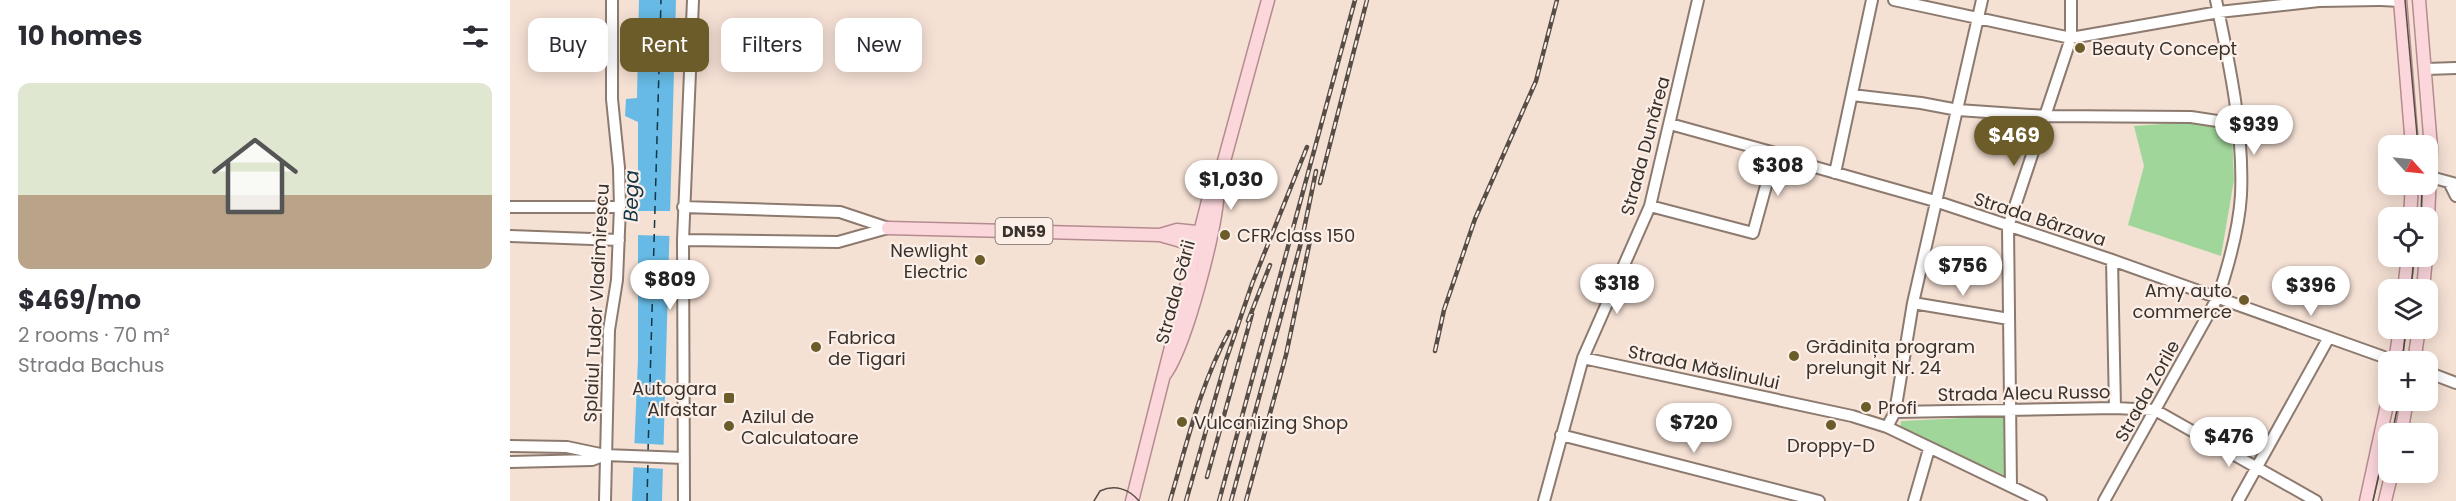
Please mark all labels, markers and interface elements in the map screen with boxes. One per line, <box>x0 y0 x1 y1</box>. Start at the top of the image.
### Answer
text: 10 homes <box>18 18 142 54</box>
chip: Buy <box>528 18 608 72</box>
chip: Rent <box>620 18 709 72</box>
chip: Filters <box>721 18 823 72</box>
chip: New <box>835 18 922 72</box>
icon: filters <box>459 20 492 53</box>
place label: Beauty Concept <box>2092 36 2237 61</box>
marker: Beauty Concept <box>2073 41 2087 55</box>
street label: Strada Dunărea <box>1614 74 1676 218</box>
pin: $939 <box>2218 105 2290 156</box>
text: $939 <box>2229 110 2279 138</box>
pin: $469 <box>1978 116 2050 167</box>
text: $469 <box>1988 121 2040 149</box>
icon: home <box>201 122 309 230</box>
north arrow <box>2378 135 2438 195</box>
map controls <box>2378 135 2438 483</box>
pin: $308 <box>1742 146 1814 197</box>
text: $308 <box>1752 151 1804 179</box>
pin: $1,030 <box>1182 160 1280 211</box>
text: $1,030 <box>1199 165 1263 193</box>
water label: Bega <box>617 170 645 222</box>
street label: Splaiul Tudor Vladimirescu <box>577 183 615 423</box>
street label: Strada Bârzava <box>1971 186 2109 252</box>
button: locate <box>2378 207 2438 267</box>
road number: DN59 <box>996 218 1052 244</box>
place label: CFR class 150 <box>1237 223 1355 248</box>
marker: CFR class 150 <box>1218 228 1232 242</box>
street label: Strada Gării <box>1149 237 1201 347</box>
place label: Newlight Electric <box>890 238 968 284</box>
pin: $756 <box>1927 246 1999 297</box>
text: $756 <box>1938 251 1988 279</box>
marker: Newlight Electric <box>973 253 987 267</box>
pin: $809 <box>634 260 706 311</box>
pin: $318 <box>1581 264 1653 315</box>
text: $809 <box>644 265 696 293</box>
pin: $396 <box>2275 266 2347 317</box>
text: $318 <box>1594 269 1640 297</box>
text: $396 <box>2286 271 2336 299</box>
place label: Amy auto commerce <box>2133 278 2232 324</box>
button: layers <box>2378 279 2438 339</box>
text: $469/mo <box>18 282 141 318</box>
marker: Amy auto commerce <box>2237 293 2251 307</box>
text: 2 rooms · 70 m² <box>18 321 170 349</box>
place label: Fabrica de Tigari <box>828 325 906 371</box>
place label: Grădinița program prelungit Nr. 24 <box>1806 334 1975 380</box>
street label: Strada Zorile <box>2109 335 2185 447</box>
street label: Strada Măslinului <box>1626 339 1782 395</box>
marker: Fabrica de Tigari <box>809 340 823 354</box>
marker: Grădinița program prelungit Nr. 24 <box>1787 349 1801 363</box>
text: Strada Bachus <box>18 351 164 379</box>
button: + <box>2378 351 2438 411</box>
place label: Autogara Alfastar <box>632 376 717 422</box>
street label: Strada Alecu Russo <box>1937 379 2111 407</box>
marker: Autogara Alfastar <box>722 391 736 405</box>
place label: Profi <box>1878 395 1917 420</box>
marker: Profi <box>1859 400 1873 414</box>
pin: $720 <box>1658 403 1730 454</box>
place label: Azilul de Calculatoare <box>741 404 859 450</box>
text: $720 <box>1670 408 1718 436</box>
place label: Vulcanizing Shop <box>1194 410 1348 435</box>
marker: Vulcanizing Shop <box>1175 415 1189 429</box>
pin: $476 <box>2193 417 2265 468</box>
marker: Droppy-D <box>1824 418 1838 432</box>
marker: Azilul de Calculatoare <box>722 419 736 433</box>
text: $476 <box>2204 422 2254 450</box>
button: − <box>2378 423 2438 483</box>
place label: Droppy-D <box>1787 433 1875 458</box>

